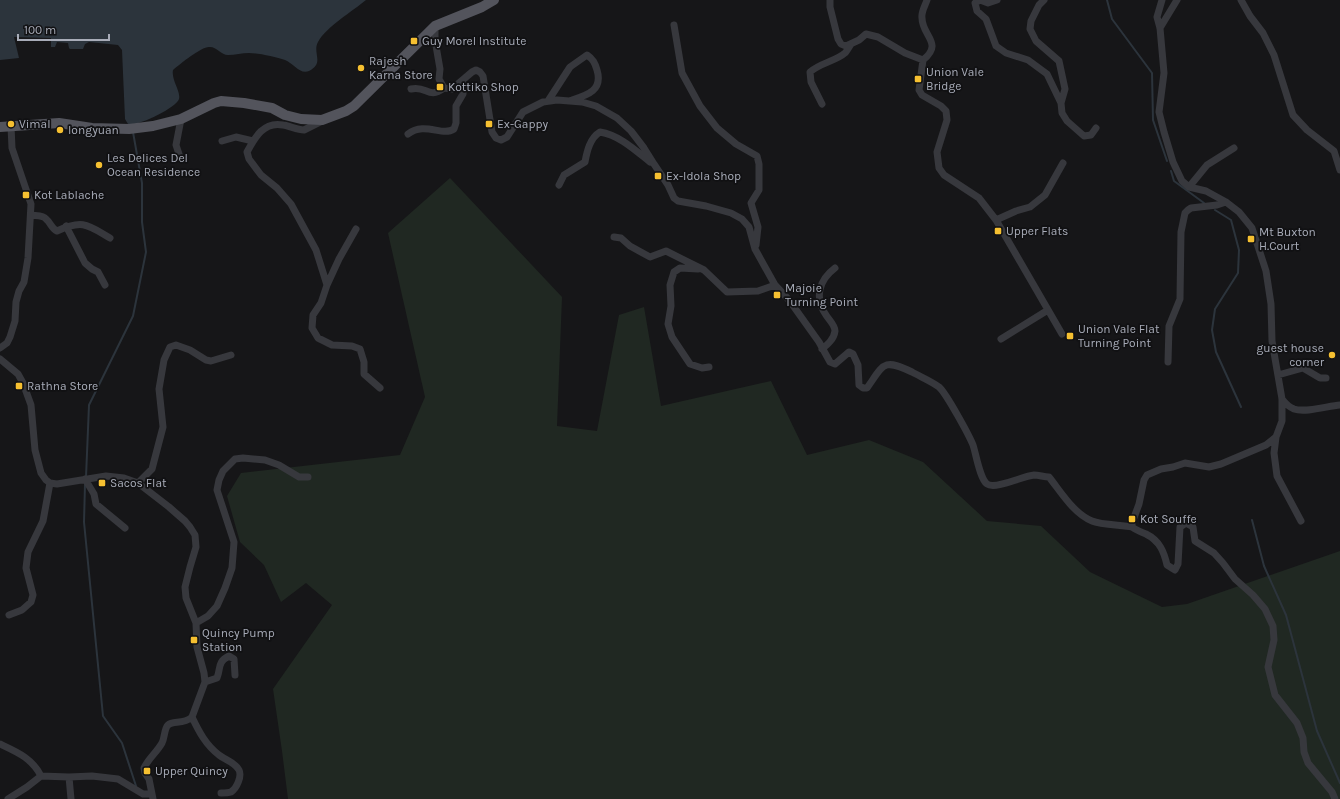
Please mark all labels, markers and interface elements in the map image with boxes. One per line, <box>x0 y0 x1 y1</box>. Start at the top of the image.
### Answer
scale bar <box>18 16 109 42</box>
text: 100 m <box>24 23 56 37</box>
place label: Guy Morel Institute <box>422 34 526 48</box>
marker: Guy Morel Institute <box>409 36 419 46</box>
place label: Rajesh Karna Store <box>369 54 433 82</box>
marker: Rajesh Karna Store <box>356 63 366 73</box>
place label: Union Vale Bridge <box>926 65 984 93</box>
marker: Union Vale Bridge <box>913 74 923 84</box>
place label: Kottiko Shop <box>448 80 519 94</box>
marker: Kottiko Shop <box>435 82 445 92</box>
place label: Vimal <box>19 117 51 131</box>
place label: Ex-Gappy <box>497 117 548 131</box>
marker: Vimal <box>6 119 16 129</box>
marker: Ex-Gappy <box>484 119 494 129</box>
place label: longyuan <box>68 123 119 137</box>
marker: longyuan <box>55 125 65 135</box>
place label: Les Delices Del Ocean Residence <box>107 151 200 179</box>
marker: Les Delices Del Ocean Residence <box>94 160 104 170</box>
place label: Ex-Idola Shop <box>666 169 741 183</box>
marker: Ex-Idola Shop <box>653 171 663 181</box>
place label: Kot Lablache <box>34 188 104 202</box>
marker: Kot Lablache <box>21 190 31 200</box>
place label: Upper Flats <box>1006 224 1068 238</box>
place label: Mt Buxton H.Court <box>1259 225 1316 253</box>
marker: Upper Flats <box>993 226 1003 236</box>
marker: Mt Buxton H.Court <box>1246 234 1256 244</box>
place label: Majoie Turning Point <box>785 281 858 309</box>
marker: Majoie Turning Point <box>772 290 782 300</box>
place label: Union Vale Flat Turning Point <box>1078 322 1160 350</box>
marker: Union Vale Flat Turning Point <box>1065 331 1075 341</box>
place label: guest house corner <box>1257 341 1325 369</box>
marker: guest house corner <box>1327 350 1337 360</box>
place label: Rathna Store <box>27 379 98 393</box>
marker: Rathna Store <box>14 381 24 391</box>
place label: Sacos Flat <box>110 476 167 490</box>
marker: Sacos Flat <box>97 478 107 488</box>
place label: Kot Souffe <box>1140 512 1197 526</box>
marker: Kot Souffe <box>1127 514 1137 524</box>
place label: Quincy Pump Station <box>202 626 275 654</box>
marker: Quincy Pump Station <box>189 635 199 645</box>
place label: Upper Quincy <box>155 764 228 778</box>
marker: Upper Quincy <box>142 766 152 776</box>

